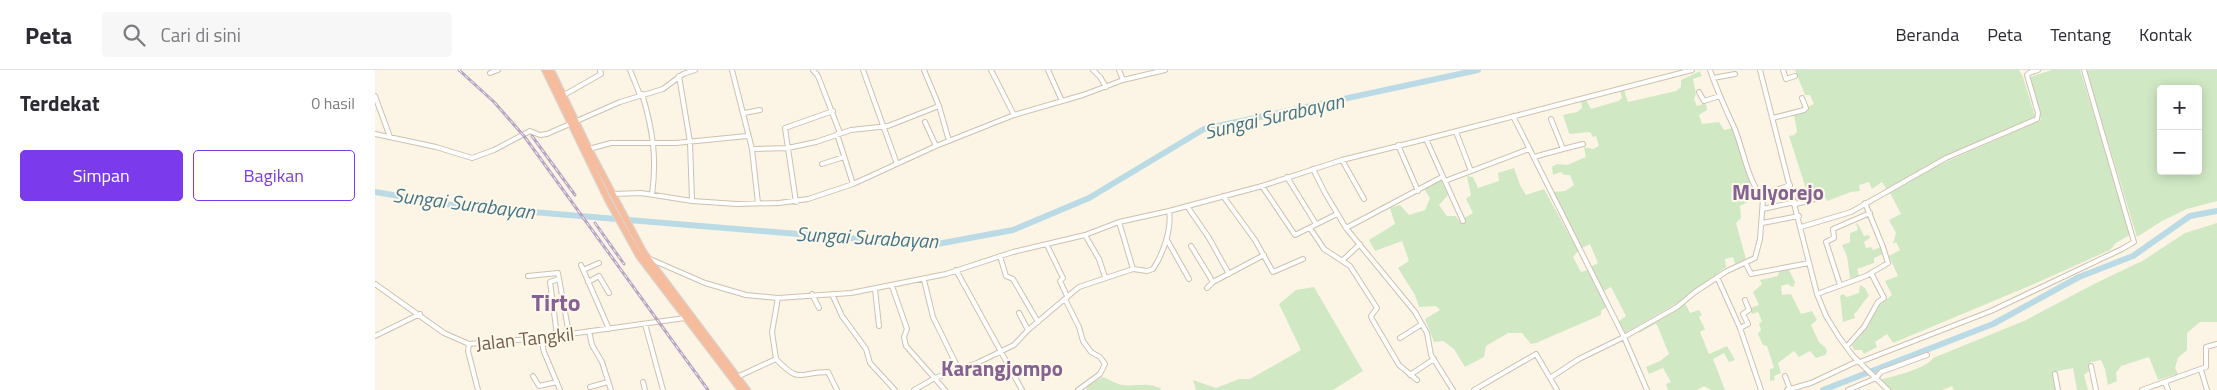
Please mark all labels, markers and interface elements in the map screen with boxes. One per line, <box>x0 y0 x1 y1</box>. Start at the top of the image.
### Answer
search box <box>102 12 452 57</box>
text: Peta <box>25 17 72 53</box>
text: Cari di sini <box>160 20 241 49</box>
icon: search <box>120 21 148 49</box>
text: Beranda <box>1896 21 1959 48</box>
text: Peta <box>1987 21 2022 48</box>
text: Tentang <box>2050 21 2111 48</box>
text: Kontak <box>2139 21 2192 48</box>
water label: Sungai Surabayan <box>1201 85 1348 147</box>
map controls <box>2157 85 2202 175</box>
button: + <box>2157 85 2202 130</box>
text: Terdekat <box>20 87 100 119</box>
text: 0 hasil <box>311 91 355 115</box>
button: − <box>2157 130 2202 175</box>
button: Simpan <box>20 150 183 201</box>
button: Bagikan <box>193 150 355 201</box>
district label: Mulyorejo <box>1732 176 1824 208</box>
water label: Sungai Surabayan <box>391 179 538 227</box>
water label: Sungai Surabayan <box>795 218 940 256</box>
district label: Tirto <box>531 284 581 320</box>
street label: Jalan Tangkil <box>474 318 576 358</box>
district label: Karangjompo <box>941 352 1063 384</box>

